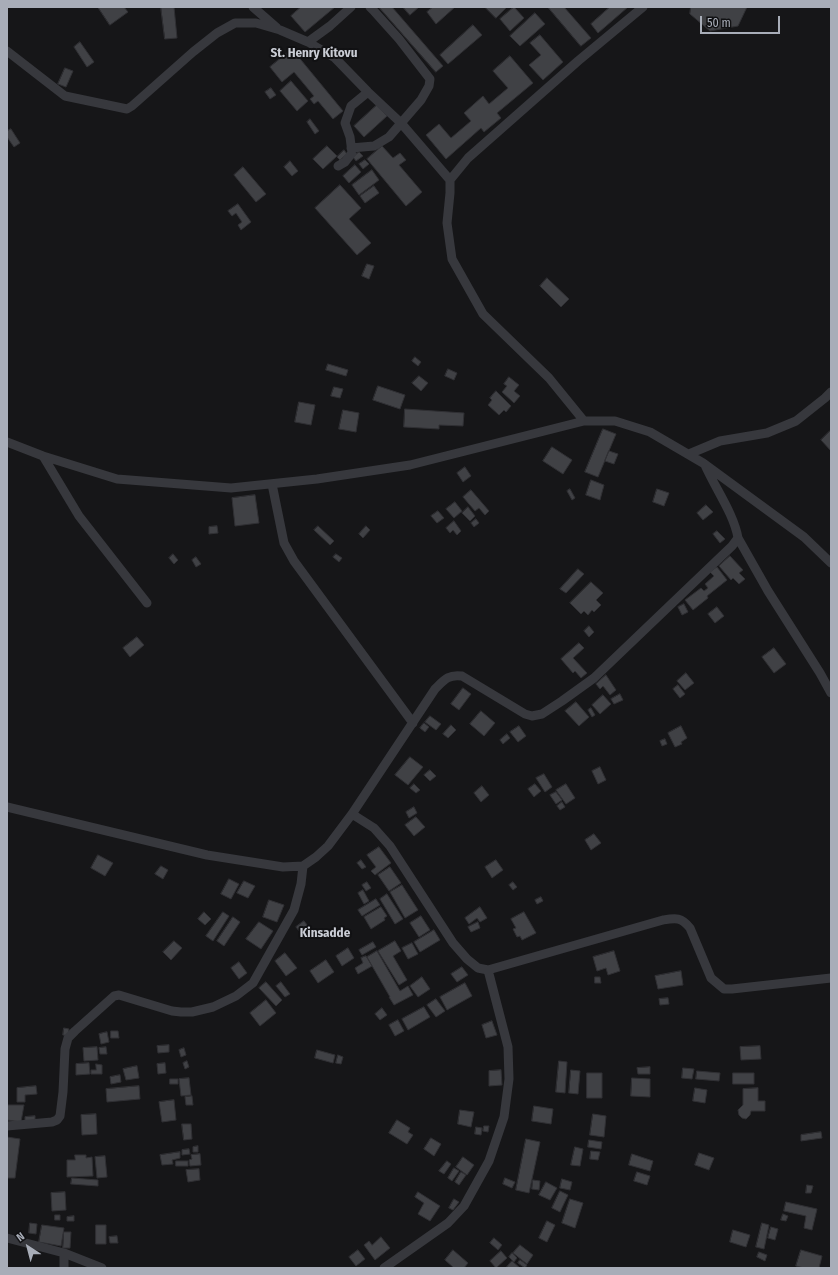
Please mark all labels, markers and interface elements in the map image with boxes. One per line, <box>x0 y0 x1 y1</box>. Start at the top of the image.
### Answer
scale bar <box>702 8 782 34</box>
text: 50 m <box>707 16 731 30</box>
district label: St. Henry Kitovu <box>271 45 357 61</box>
district label: Kinsadde <box>300 925 350 941</box>
north arrow <box>8 1227 48 1267</box>
text: N <box>14 1230 27 1244</box>

